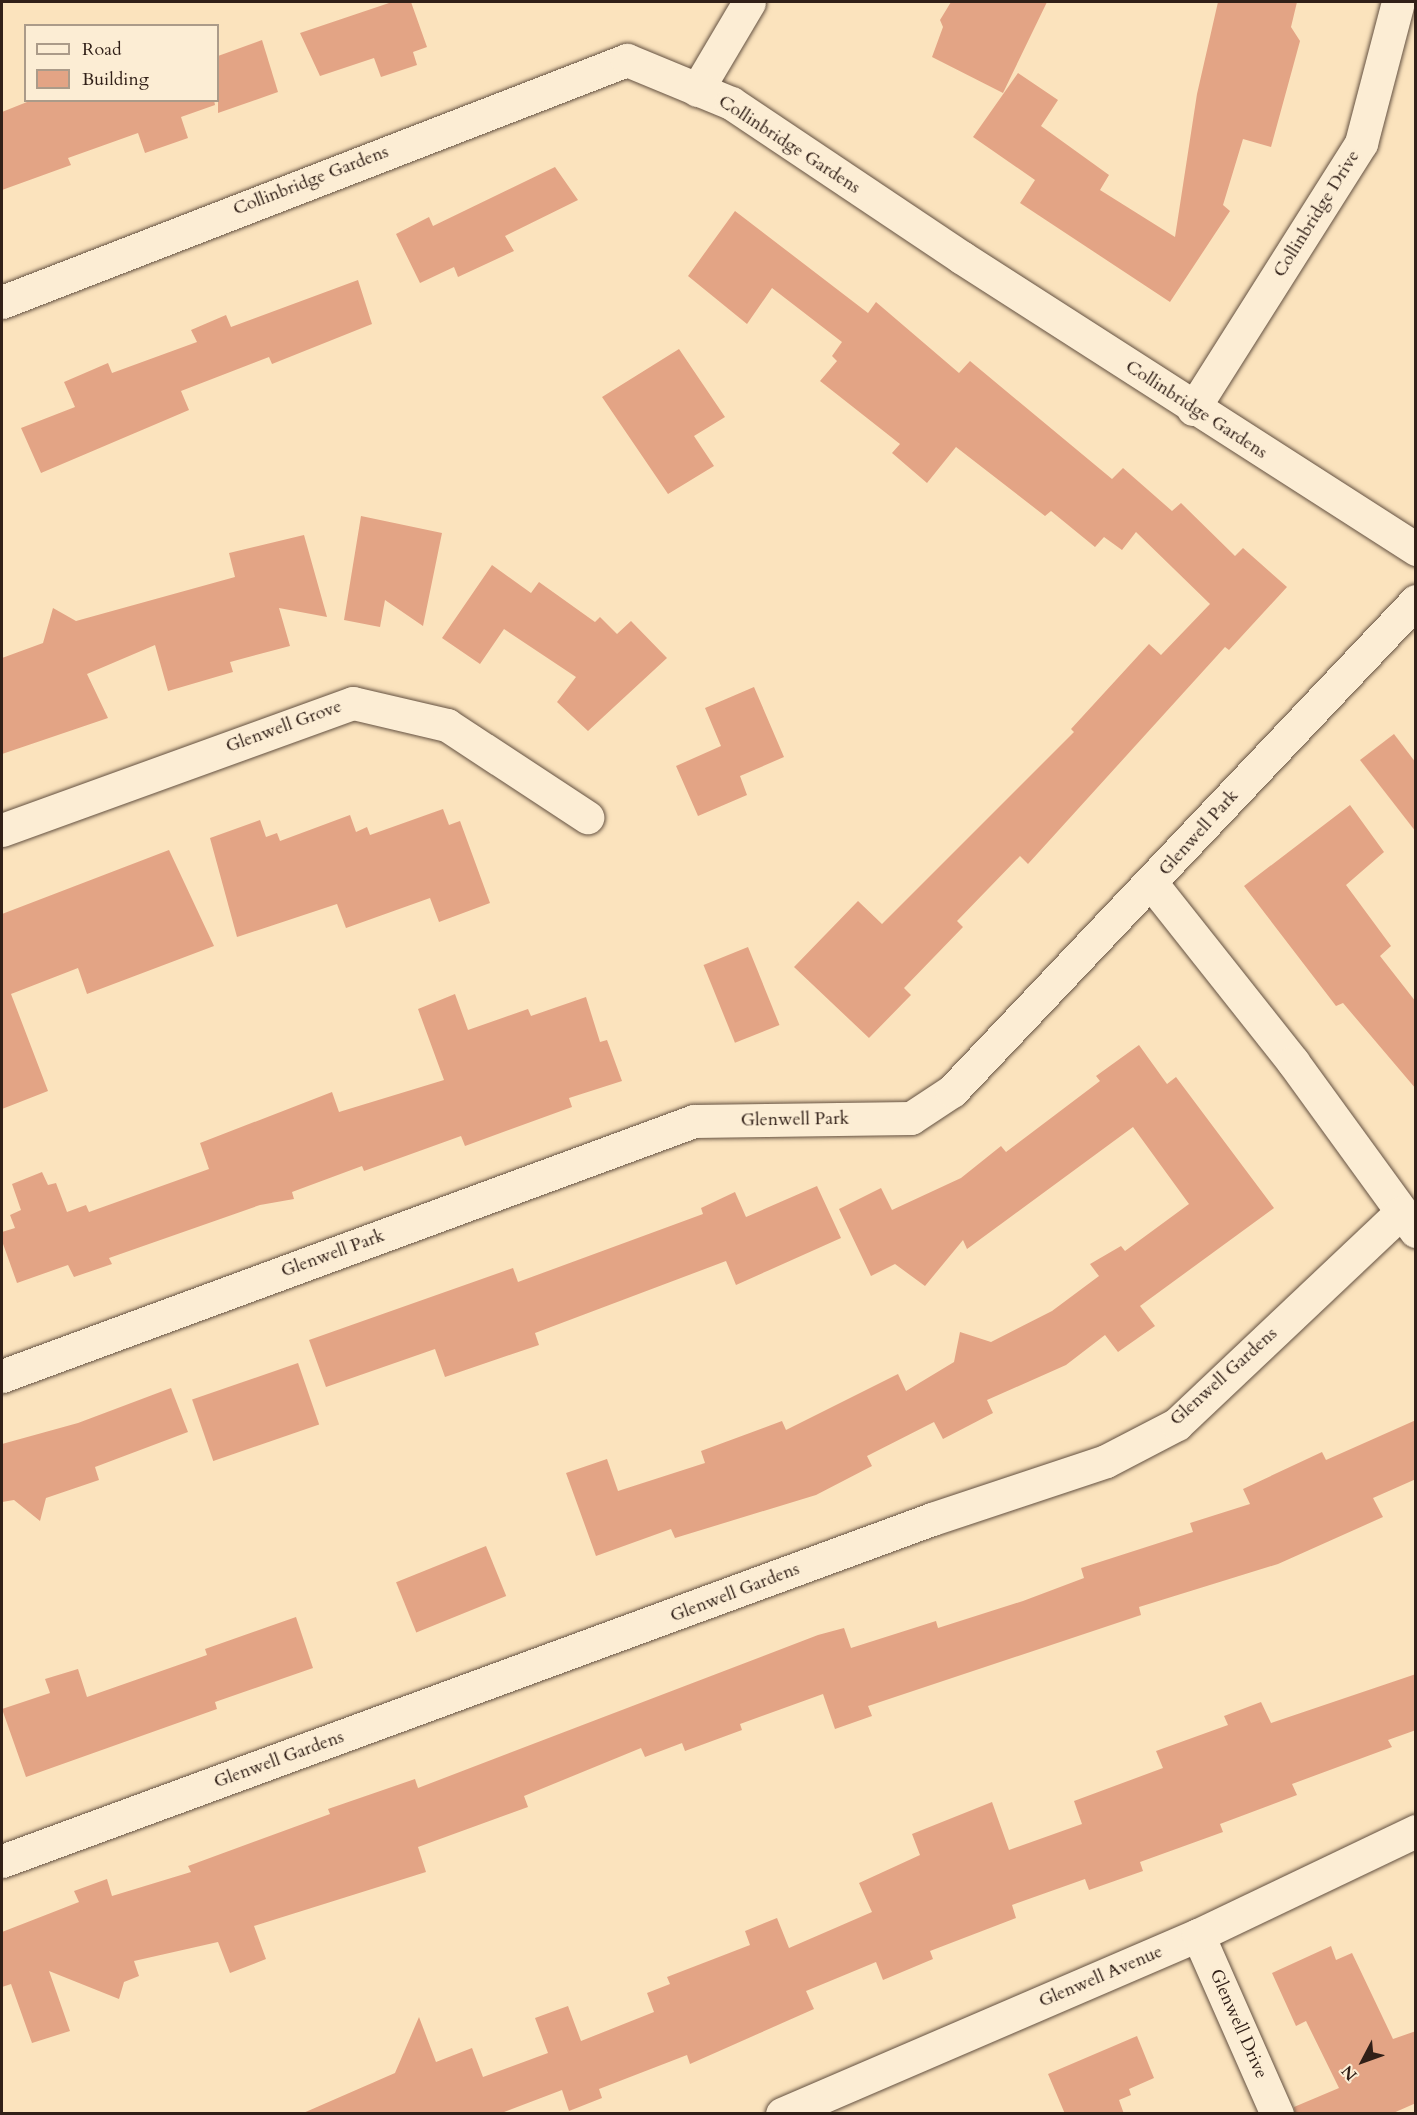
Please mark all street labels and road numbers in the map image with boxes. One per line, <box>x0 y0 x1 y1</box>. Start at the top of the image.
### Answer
street label: Collinbridge Gardens <box>714 91 864 199</box>
street label: Collinbridge Gardens <box>230 141 392 221</box>
street label: Collinbridge Drive <box>1269 147 1365 281</box>
street label: Collinbridge Gardens <box>1121 356 1271 464</box>
street label: Glenwell Grove <box>223 696 345 758</box>
street label: Glenwell Park <box>1155 785 1243 881</box>
street label: Glenwell Park <box>741 1108 849 1132</box>
street label: Glenwell Park <box>278 1225 388 1283</box>
street label: Glenwell Gardens <box>1166 1323 1282 1431</box>
street label: Glenwell Gardens <box>667 1558 803 1628</box>
street label: Glenwell Gardens <box>211 1727 347 1793</box>
street label: Glenwell Avenue <box>1036 1941 1166 2013</box>
street label: Glenwell Drive <box>1204 1966 1272 2082</box>

